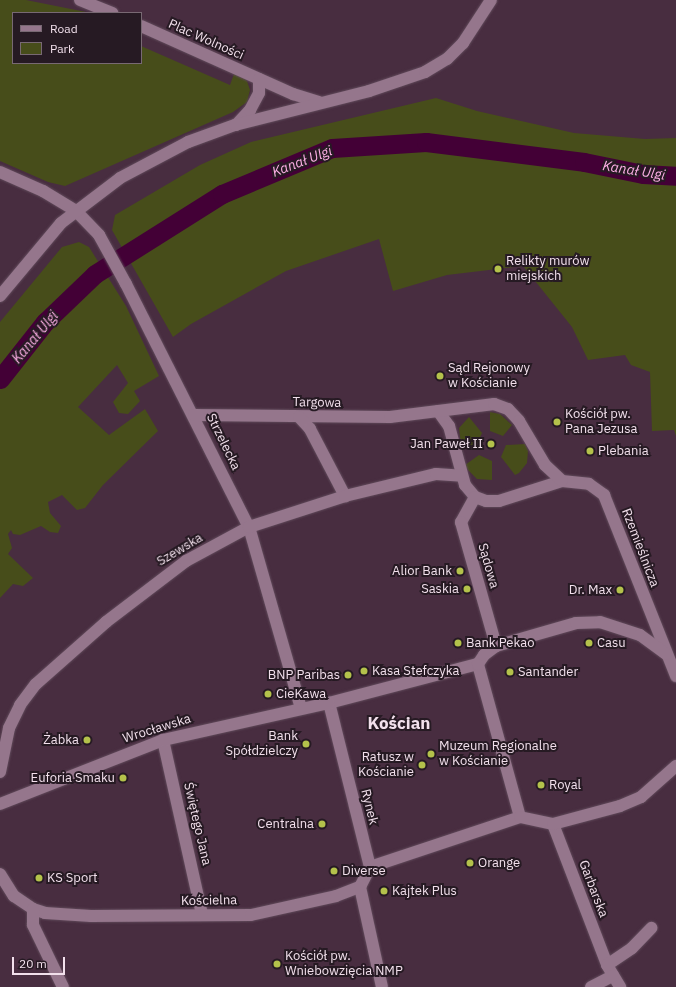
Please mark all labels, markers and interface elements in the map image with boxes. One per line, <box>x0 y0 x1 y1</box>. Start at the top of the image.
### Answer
legend <box>12 12 142 64</box>
street label: Plac Wolności <box>166 16 246 64</box>
text: Road <box>50 21 78 36</box>
text: Park <box>50 41 74 56</box>
water label: Kanał Ulgi <box>270 142 334 180</box>
water label: Kanał Ulgi <box>602 157 666 183</box>
place label: Relikty murów miejskich <box>506 254 590 285</box>
marker: Relikty murów miejskich <box>493 264 503 274</box>
water label: Kanał Ulgi <box>8 307 62 367</box>
place label: Sąd Rejonowy w Kościanie <box>448 361 530 392</box>
marker: Sąd Rejonowy w Kościanie <box>435 371 445 381</box>
street label: Targowa <box>292 395 342 411</box>
place label: Kościół pw. Pana Jezusa <box>565 407 637 438</box>
street label: Strzelecka <box>203 411 243 473</box>
marker: Kościół pw. Pana Jezusa <box>552 417 562 427</box>
place label: Jan Paweł II <box>410 436 483 452</box>
marker: Jan Paweł II <box>486 439 496 449</box>
place label: Plebania <box>598 443 649 459</box>
marker: Plebania <box>585 446 595 456</box>
street label: Rzemieślnicza <box>618 506 662 590</box>
street label: Szewska <box>154 530 206 570</box>
street label: Sądowa <box>474 542 502 590</box>
place label: Alior Bank <box>392 563 452 579</box>
marker: Alior Bank <box>455 566 465 576</box>
place label: Saskia <box>421 581 459 597</box>
place label: Dr. Max <box>569 582 612 598</box>
marker: Saskia <box>462 584 472 594</box>
marker: Dr. Max <box>615 585 625 595</box>
place label: Bank Pekao <box>466 635 534 651</box>
place label: Casu <box>597 635 626 651</box>
marker: Bank Pekao <box>453 638 463 648</box>
marker: Casu <box>584 638 594 648</box>
place label: Kasa Stefczyka <box>372 663 459 679</box>
place label: Santander <box>518 664 578 680</box>
marker: Kasa Stefczyka <box>359 666 369 676</box>
place label: BNP Paribas <box>268 667 340 683</box>
marker: Santander <box>505 667 515 677</box>
marker: BNP Paribas <box>343 670 353 680</box>
place label: CieKawa <box>276 686 326 702</box>
marker: CieKawa <box>263 689 273 699</box>
street label: Wrocławska <box>121 711 193 747</box>
district label: Kościan <box>367 714 431 734</box>
place label: Bank Spółdzielczy <box>225 729 298 760</box>
place label: Żabka <box>43 732 79 748</box>
marker: Żabka <box>82 735 92 745</box>
marker: Bank Spółdzielczy <box>301 739 311 749</box>
place label: Muzeum Regionalne w Kościanie <box>439 739 557 770</box>
marker: Muzeum Regionalne w Kościanie <box>426 749 436 759</box>
place label: Ratusz w Kościanie <box>358 750 414 781</box>
marker: Ratusz w Kościanie <box>417 760 427 770</box>
place label: Euforia Smaku <box>31 770 115 786</box>
marker: Euforia Smaku <box>118 773 128 783</box>
place label: Royal <box>549 777 581 793</box>
marker: Royal <box>536 780 546 790</box>
street label: Świętego Jana <box>180 781 214 867</box>
street label: Rynek <box>357 788 381 826</box>
place label: Centralna <box>257 816 314 832</box>
marker: Centralna <box>317 819 327 829</box>
place label: Orange <box>478 855 520 871</box>
marker: Orange <box>465 858 475 868</box>
street label: Garbarska <box>575 858 611 920</box>
place label: Diverse <box>342 863 386 879</box>
marker: Diverse <box>329 866 339 876</box>
place label: KS Sport <box>47 870 98 886</box>
marker: KS Sport <box>34 873 44 883</box>
place label: Kajtek Plus <box>392 883 457 899</box>
marker: Kajtek Plus <box>379 886 389 896</box>
street label: Kościelna <box>181 893 237 909</box>
scale bar <box>14 949 67 975</box>
place label: Kościół pw. Wniebowzięcia NMP <box>285 949 403 980</box>
text: 20 m <box>19 956 47 971</box>
marker: Kościół pw. Wniebowzięcia NMP <box>272 959 282 969</box>

